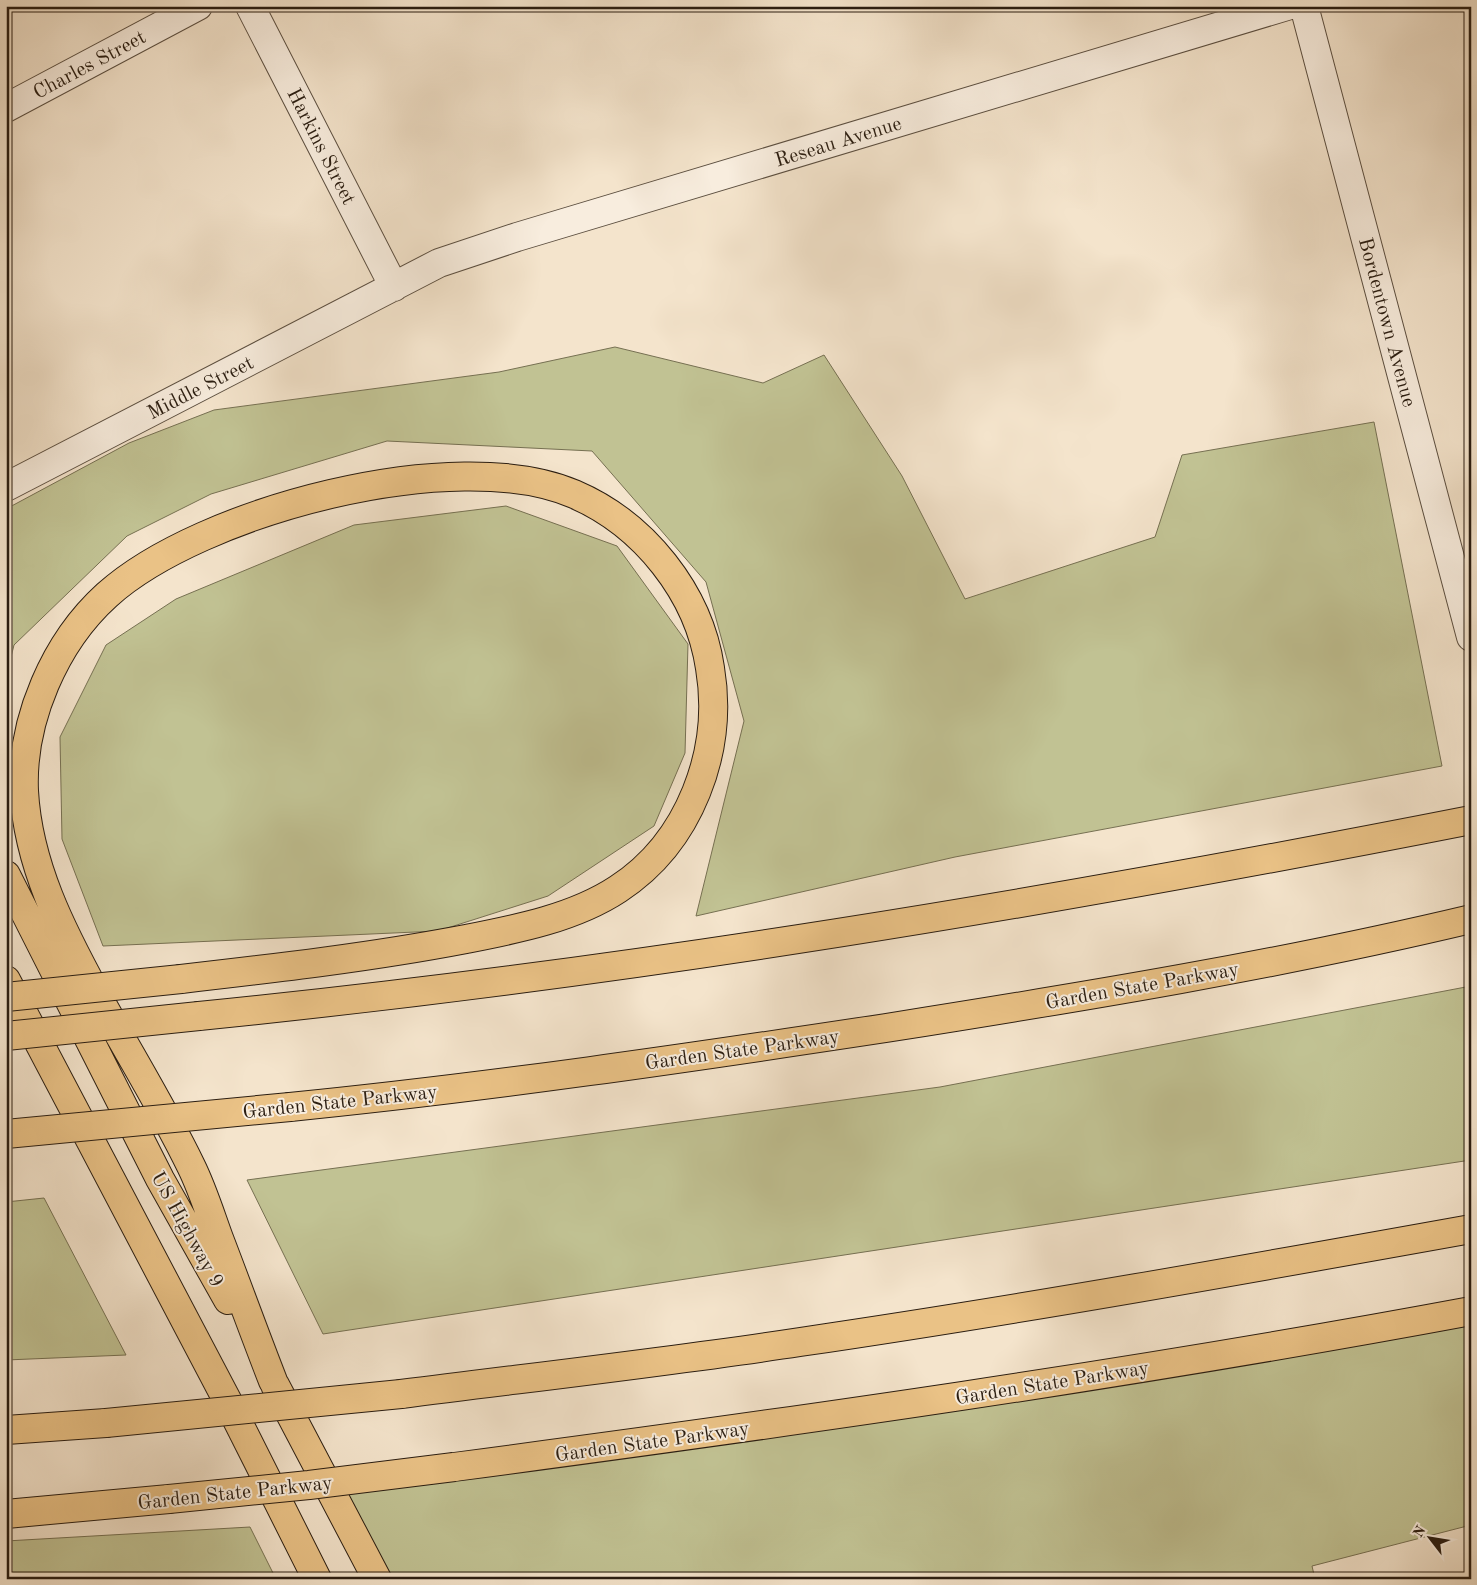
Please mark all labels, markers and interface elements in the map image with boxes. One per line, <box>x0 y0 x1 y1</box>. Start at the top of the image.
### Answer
street label: Charles Street <box>30 28 149 104</box>
street label: Harkins Street <box>282 85 358 208</box>
street label: Reseau Avenue <box>773 114 904 172</box>
street label: Bordentown Avenue <box>1354 236 1418 409</box>
street label: Middle Street <box>145 353 257 424</box>
street label: Garden State Parkway <box>1044 960 1241 1014</box>
street label: Garden State Parkway <box>644 1027 841 1075</box>
street label: Garden State Parkway <box>242 1083 439 1123</box>
street label: US Highway 9 <box>146 1169 226 1291</box>
street label: Garden State Parkway <box>954 1359 1151 1409</box>
street label: Garden State Parkway <box>554 1419 751 1467</box>
street label: Garden State Parkway <box>137 1474 334 1514</box>
north arrow <box>1404 1512 1454 1562</box>
text: N <box>1411 1523 1429 1540</box>

